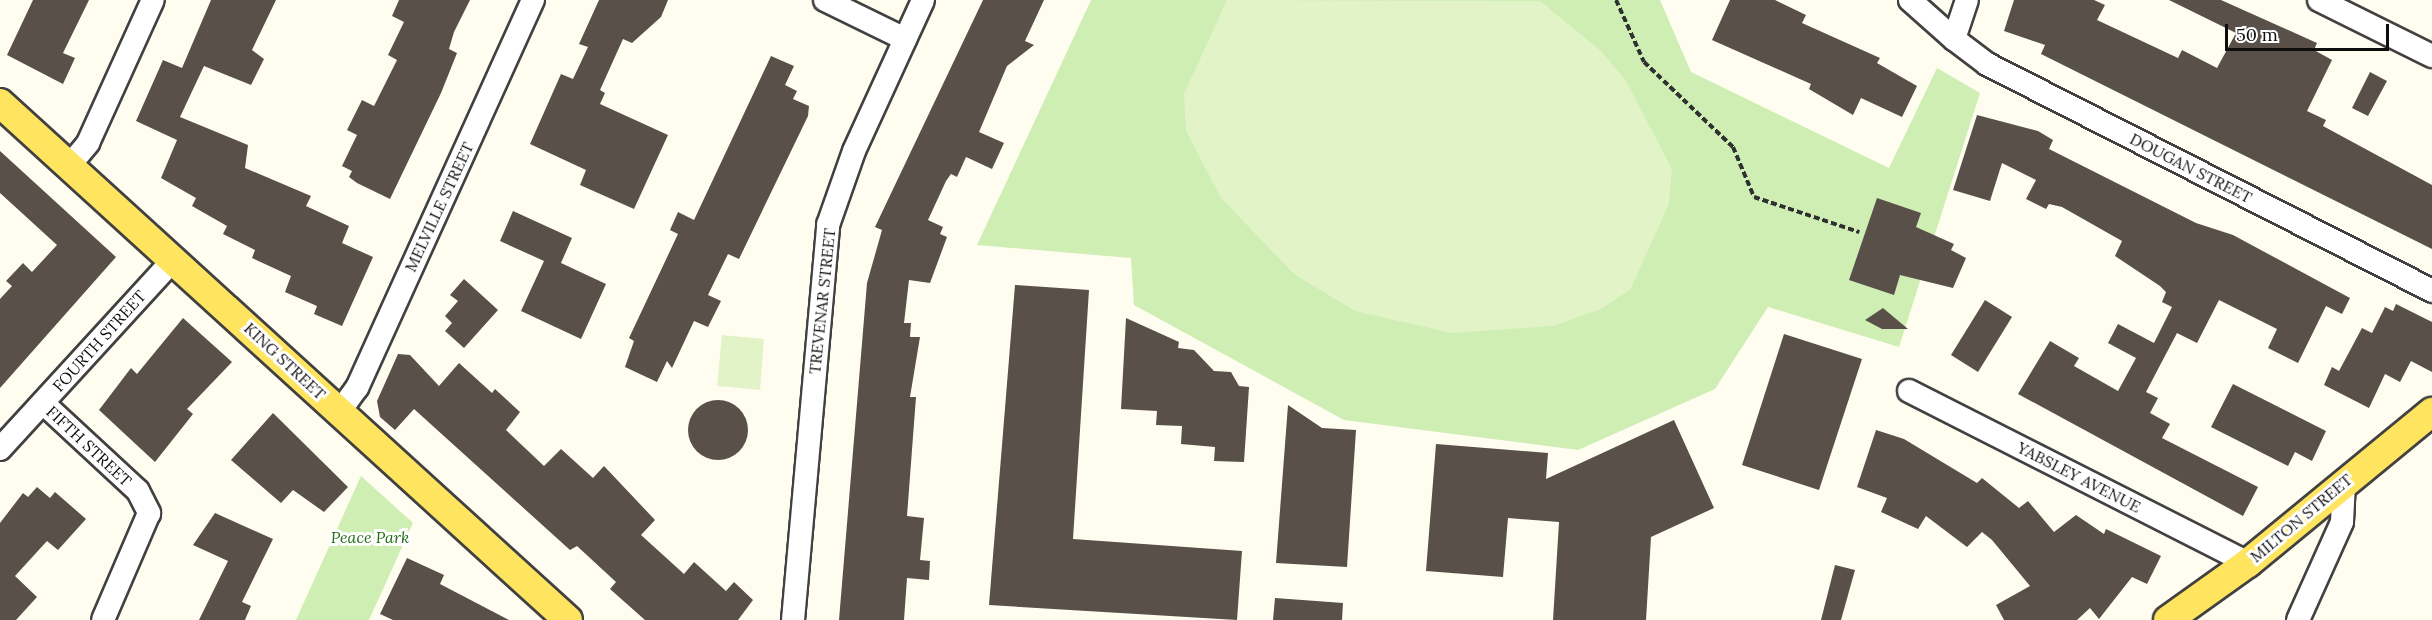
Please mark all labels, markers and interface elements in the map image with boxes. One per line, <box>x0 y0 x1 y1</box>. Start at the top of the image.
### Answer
scale bar <box>2228 12 2392 50</box>
text: 50 m <box>2236 23 2278 46</box>
street label: DOUGAN STREET <box>2127 129 2255 207</box>
street label: MELVILLE STREET <box>401 139 477 275</box>
street label: TREVENAR STREET <box>805 227 839 375</box>
street label: FOURTH STREET <box>48 286 150 396</box>
street label: KING STREET <box>240 318 330 404</box>
street label: FIFTH STREET <box>42 402 136 490</box>
street label: YABSLEY AVENUE <box>2014 438 2144 516</box>
street label: MILTON STREET <box>2246 470 2356 566</box>
park label: Peace Park <box>331 527 409 547</box>

